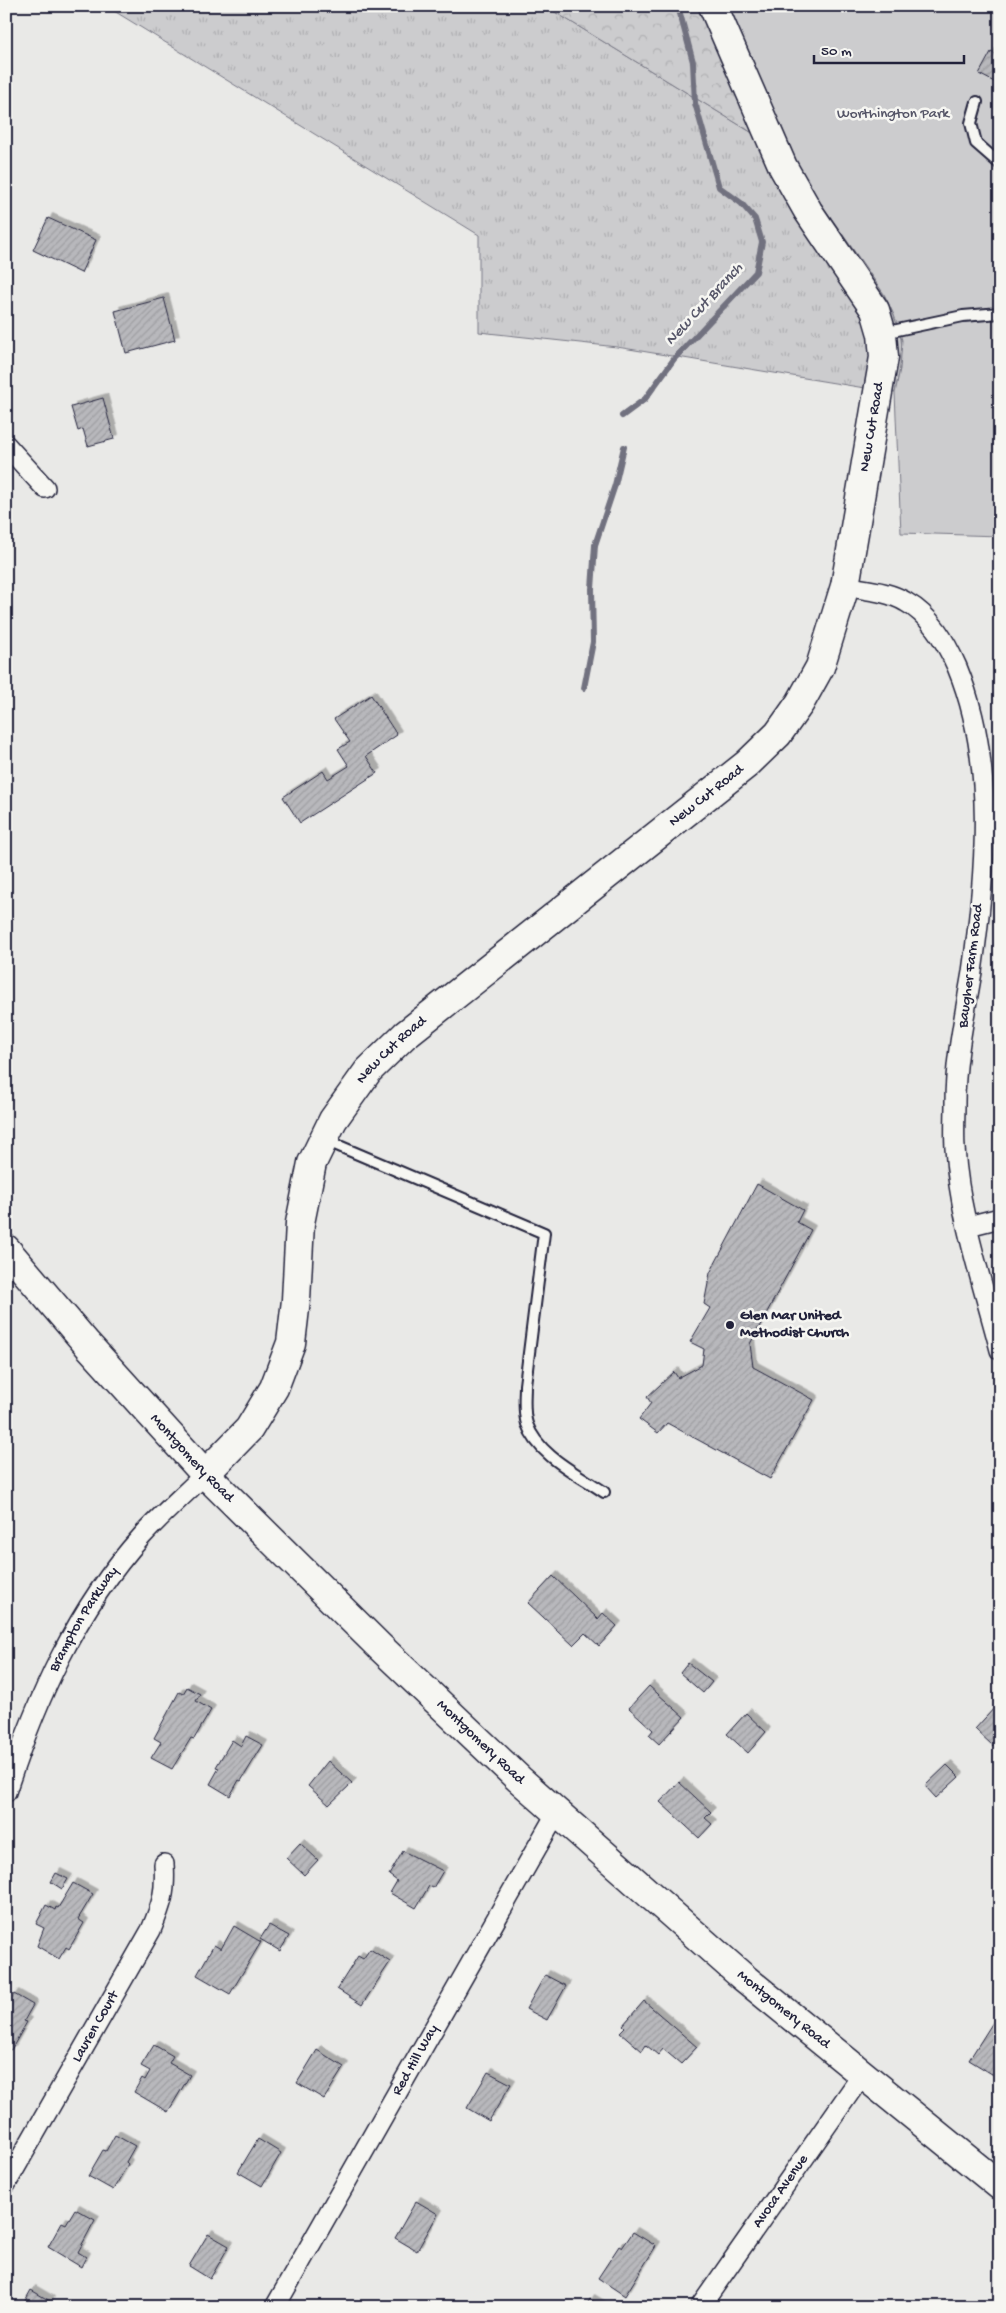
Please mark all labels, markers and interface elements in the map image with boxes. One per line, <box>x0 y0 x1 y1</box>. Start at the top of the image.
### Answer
scale bar <box>814 32 964 64</box>
text: 50 m <box>821 43 852 61</box>
park label: Worthington Park <box>837 105 950 123</box>
water label: New Cut Branch <box>662 260 748 350</box>
street label: New Cut Road <box>856 380 889 473</box>
street label: New Cut Road <box>665 760 748 831</box>
street label: Baugher Farm Road <box>954 902 988 1030</box>
street label: New Cut Road <box>353 1012 431 1088</box>
place label: Glen Mar United Methodist Church <box>740 1307 849 1342</box>
marker: Glen Mar United Methodist Church <box>724 1319 736 1331</box>
street label: Montgomery Road <box>146 1410 239 1507</box>
street label: Brampton Parkway <box>45 1563 123 1676</box>
street label: Montgomery Road <box>432 1696 529 1789</box>
street label: Montgomery Road <box>733 1966 835 2054</box>
street label: Lauren Court <box>68 1986 124 2066</box>
street label: Red Hill Way <box>388 2021 443 2099</box>
street label: Avoca Avenue <box>749 2151 813 2232</box>

